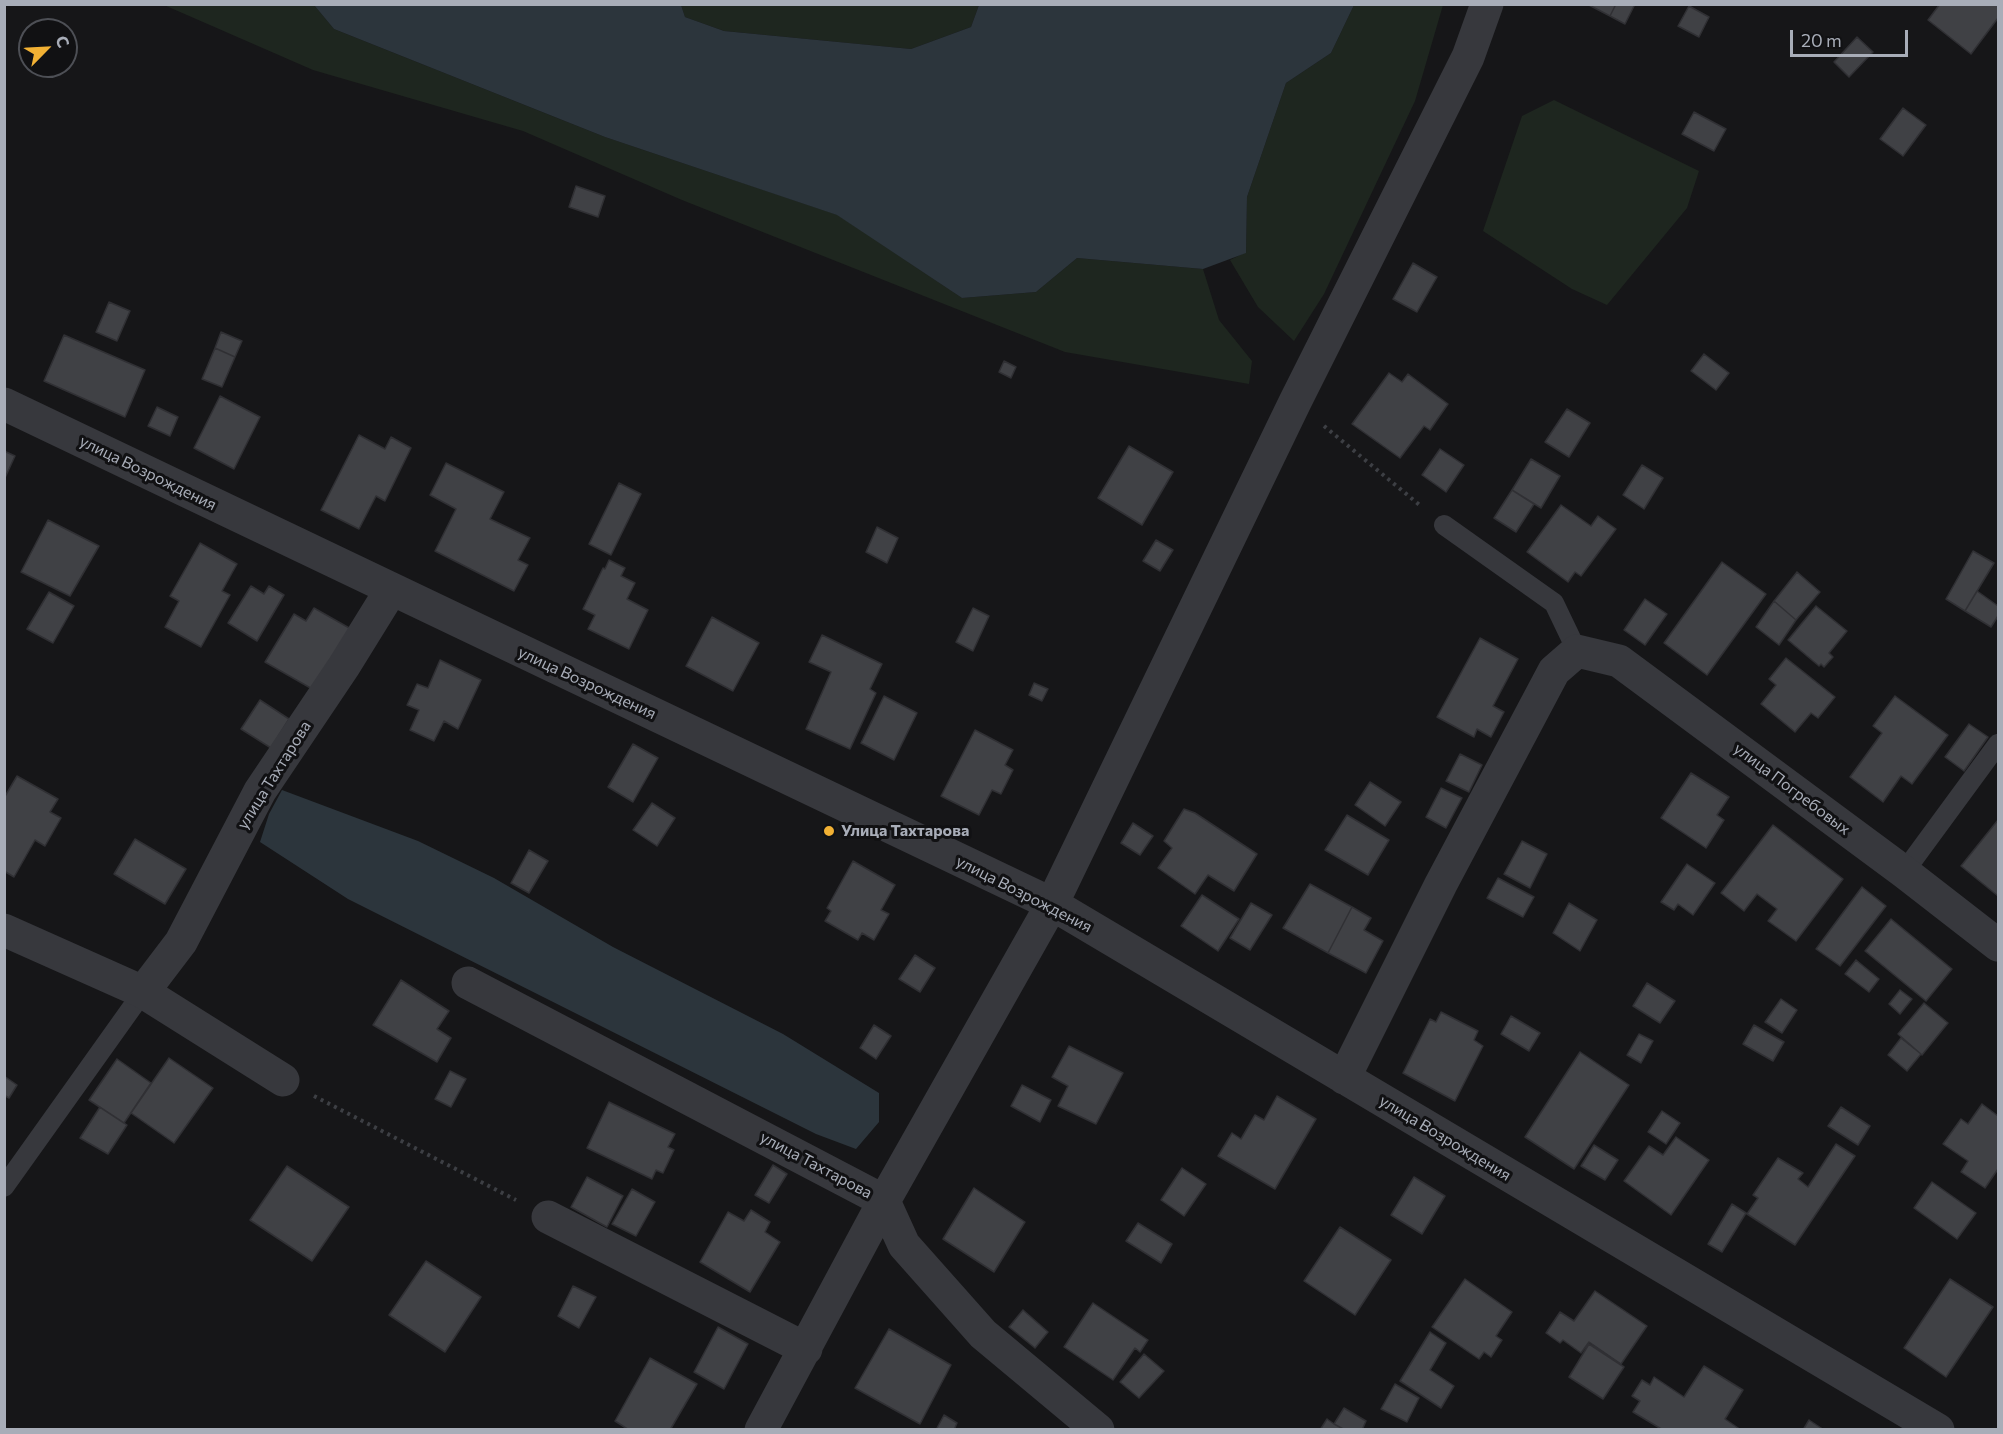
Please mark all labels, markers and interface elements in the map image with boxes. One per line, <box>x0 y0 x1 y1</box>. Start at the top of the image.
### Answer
north arrow <box>18 18 78 78</box>
scale bar <box>1793 18 1912 56</box>
text: 20 m <box>1801 29 1842 51</box>
text: С <box>52 32 74 50</box>
street label: улица Возрождения <box>76 431 220 515</box>
street label: улица Возрождения <box>515 643 659 723</box>
street label: улица Тахтарова <box>233 717 315 833</box>
street label: улица Погребовых <box>1730 739 1854 839</box>
place label: Улица Тахтарова <box>841 821 969 841</box>
marker: Улица Тахтарова <box>822 824 836 838</box>
street label: улица Возрождения <box>953 851 1095 937</box>
street label: улица Возрождения <box>1376 1091 1514 1185</box>
street label: улица Тахтарова <box>757 1127 875 1203</box>

